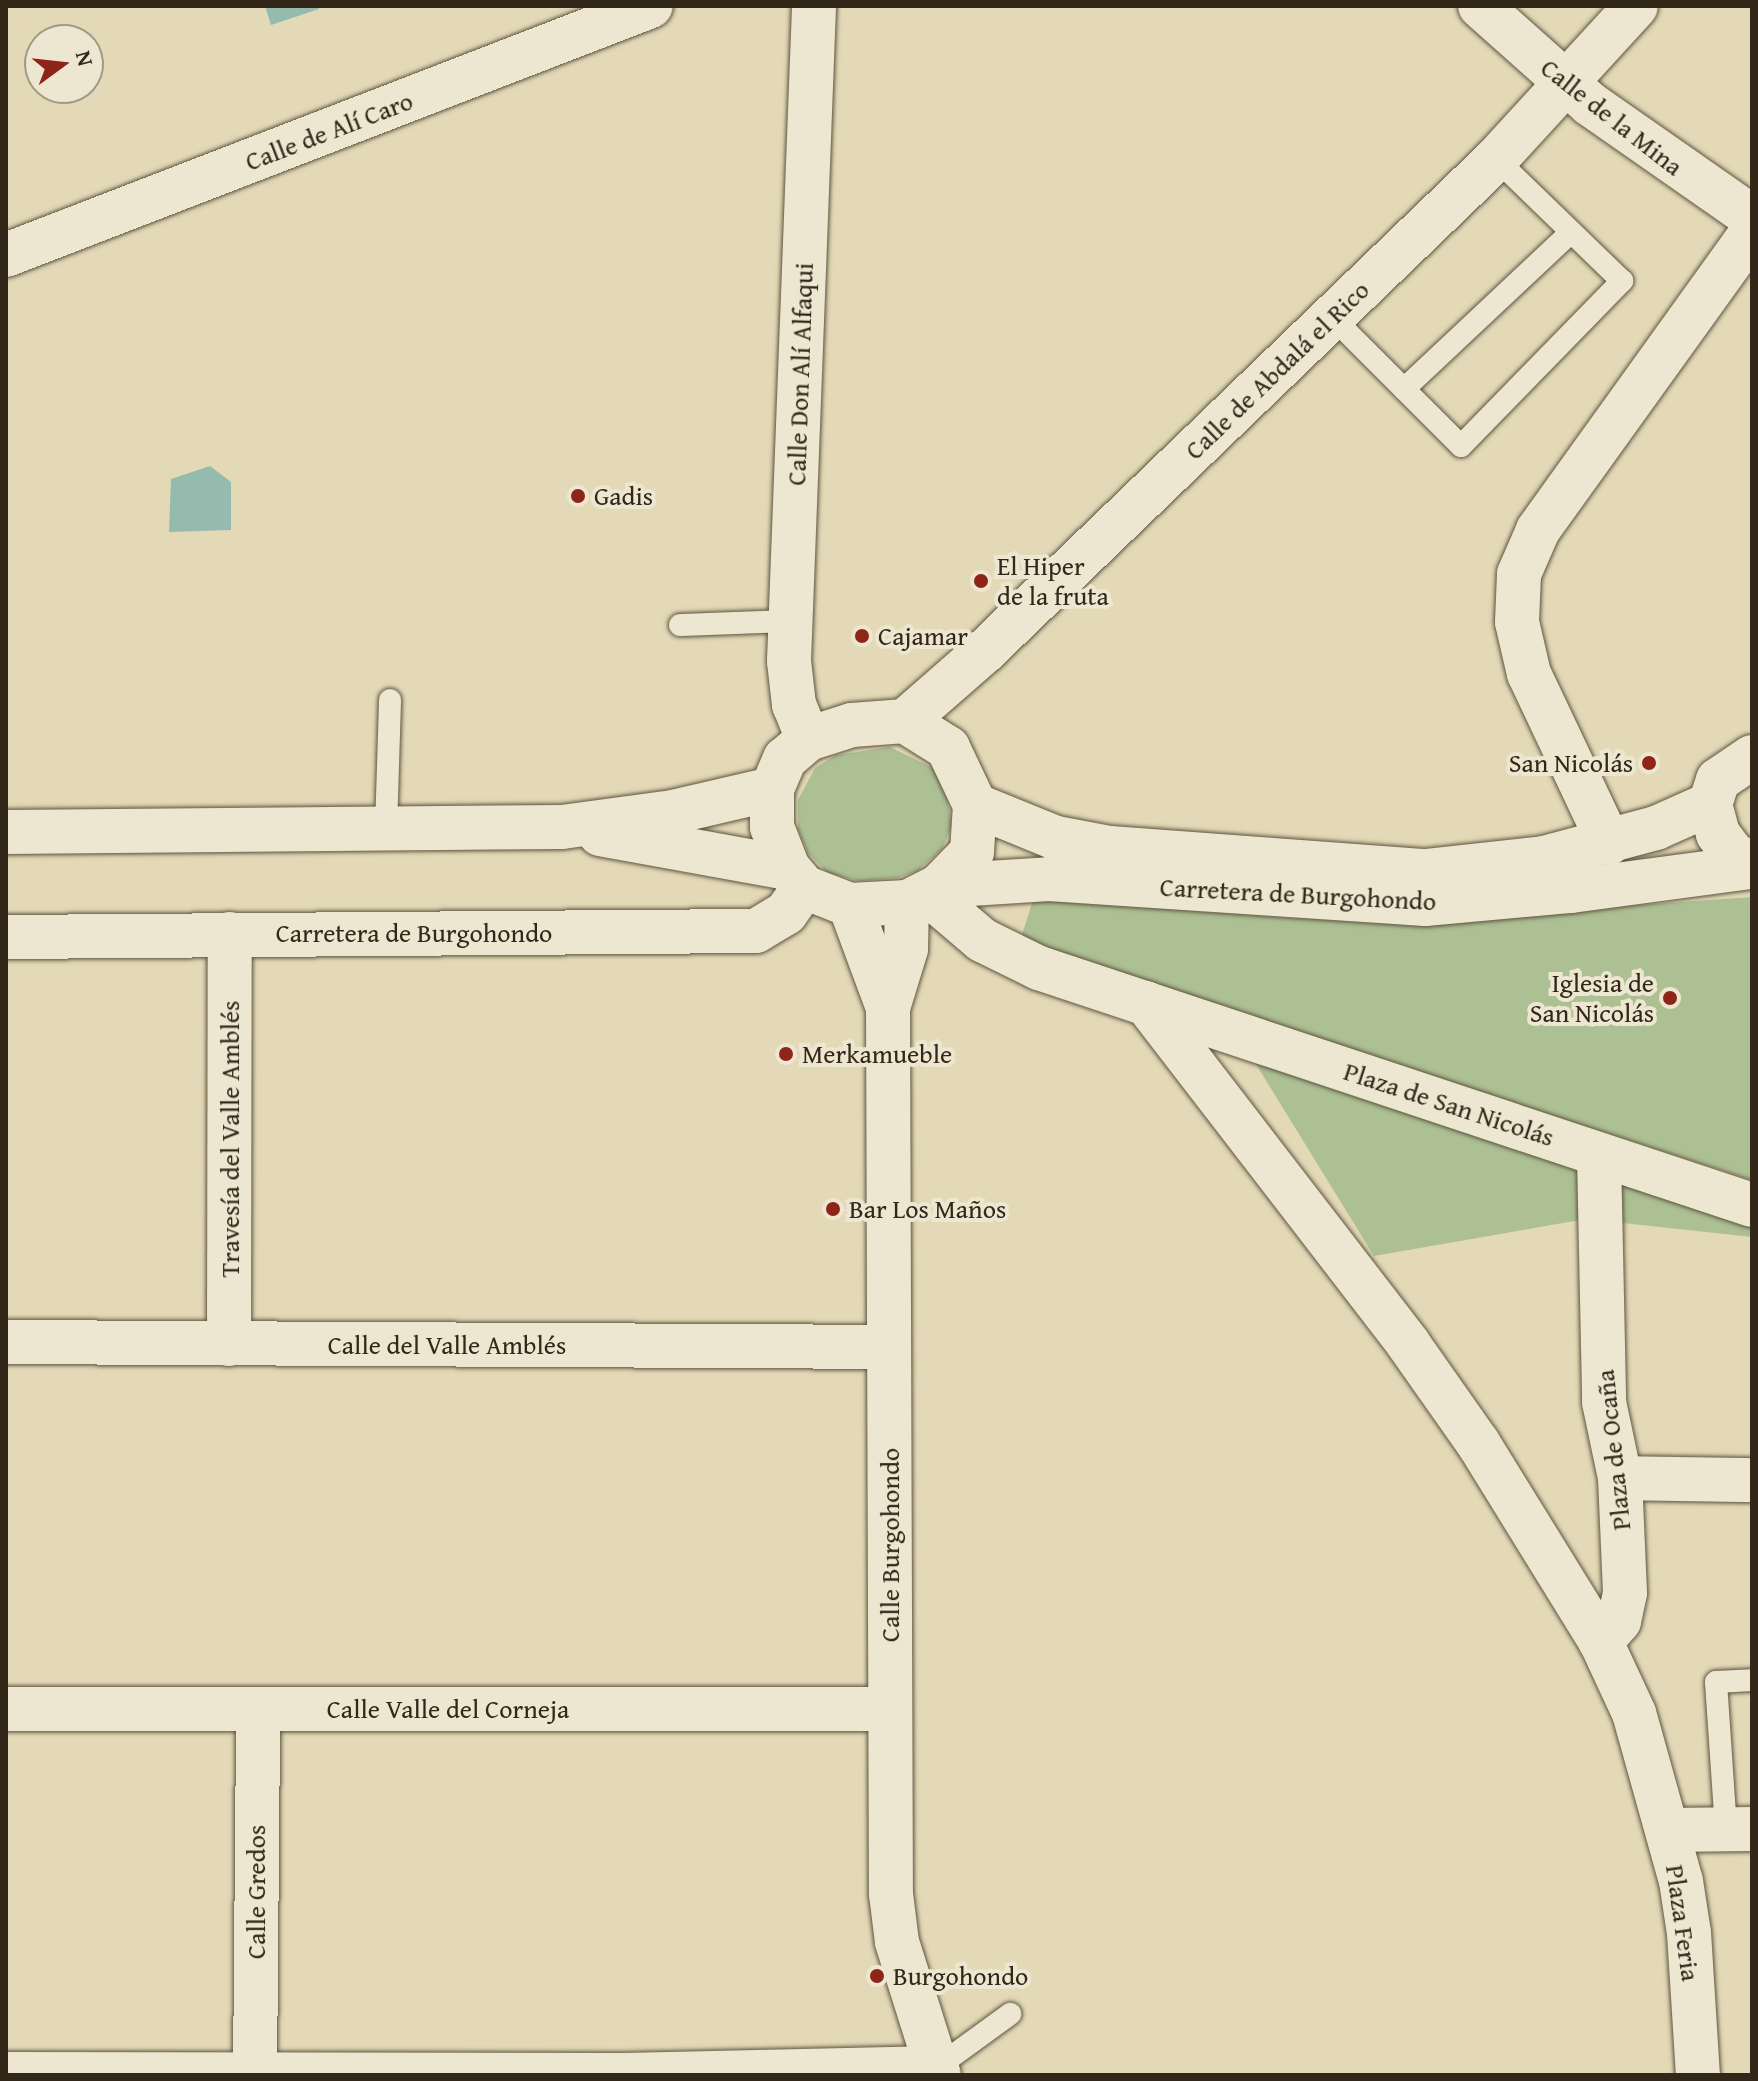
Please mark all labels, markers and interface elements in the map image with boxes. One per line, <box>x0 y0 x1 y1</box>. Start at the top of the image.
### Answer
north arrow <box>24 24 104 104</box>
text: N <box>68 47 103 70</box>
street label: Calle de la Mina <box>1535 52 1689 182</box>
street label: Calle de Alí Caro <box>241 85 417 177</box>
street label: Calle Don Alí Alfaqui <box>781 262 819 486</box>
street label: Calle de Abdalá el Rico <box>1178 274 1376 466</box>
place label: Gadis <box>594 480 653 512</box>
marker: Gadis <box>569 487 587 505</box>
place label: El Hiper de la fruta <box>997 550 1109 612</box>
marker: El Hiper de la fruta <box>972 572 990 590</box>
place label: Cajamar <box>878 620 968 652</box>
marker: Cajamar <box>853 627 871 645</box>
place label: San Nicolás <box>1509 747 1633 779</box>
marker: San Nicolás <box>1640 754 1658 772</box>
street label: Carretera de Burgohondo <box>1159 871 1437 917</box>
street label: Carretera de Burgohondo <box>276 917 552 949</box>
place label: Iglesia de San Nicolás <box>1530 967 1654 1028</box>
marker: Iglesia de San Nicolás <box>1661 989 1679 1007</box>
street label: Travesía del Valle Amblés <box>214 1001 246 1277</box>
place label: Merkamueble <box>802 1038 952 1070</box>
marker: Merkamueble <box>777 1045 795 1063</box>
street label: Plaza de San Nicolás <box>1340 1055 1558 1153</box>
place label: Bar Los Maños <box>849 1193 1006 1225</box>
marker: Bar Los Maños <box>824 1200 842 1218</box>
street label: Calle del Valle Amblés <box>328 1329 566 1361</box>
street label: Plaza de Ocaña <box>1589 1368 1637 1532</box>
street label: Calle Burgohondo <box>874 1448 906 1642</box>
street label: Calle Valle del Corneja <box>327 1693 569 1725</box>
street label: Calle Gredos <box>240 1825 272 1959</box>
street label: Plaza Feria <box>1659 1863 1707 1983</box>
place label: Burgohondo <box>893 1960 1028 1992</box>
marker: Burgohondo <box>868 1967 886 1985</box>

